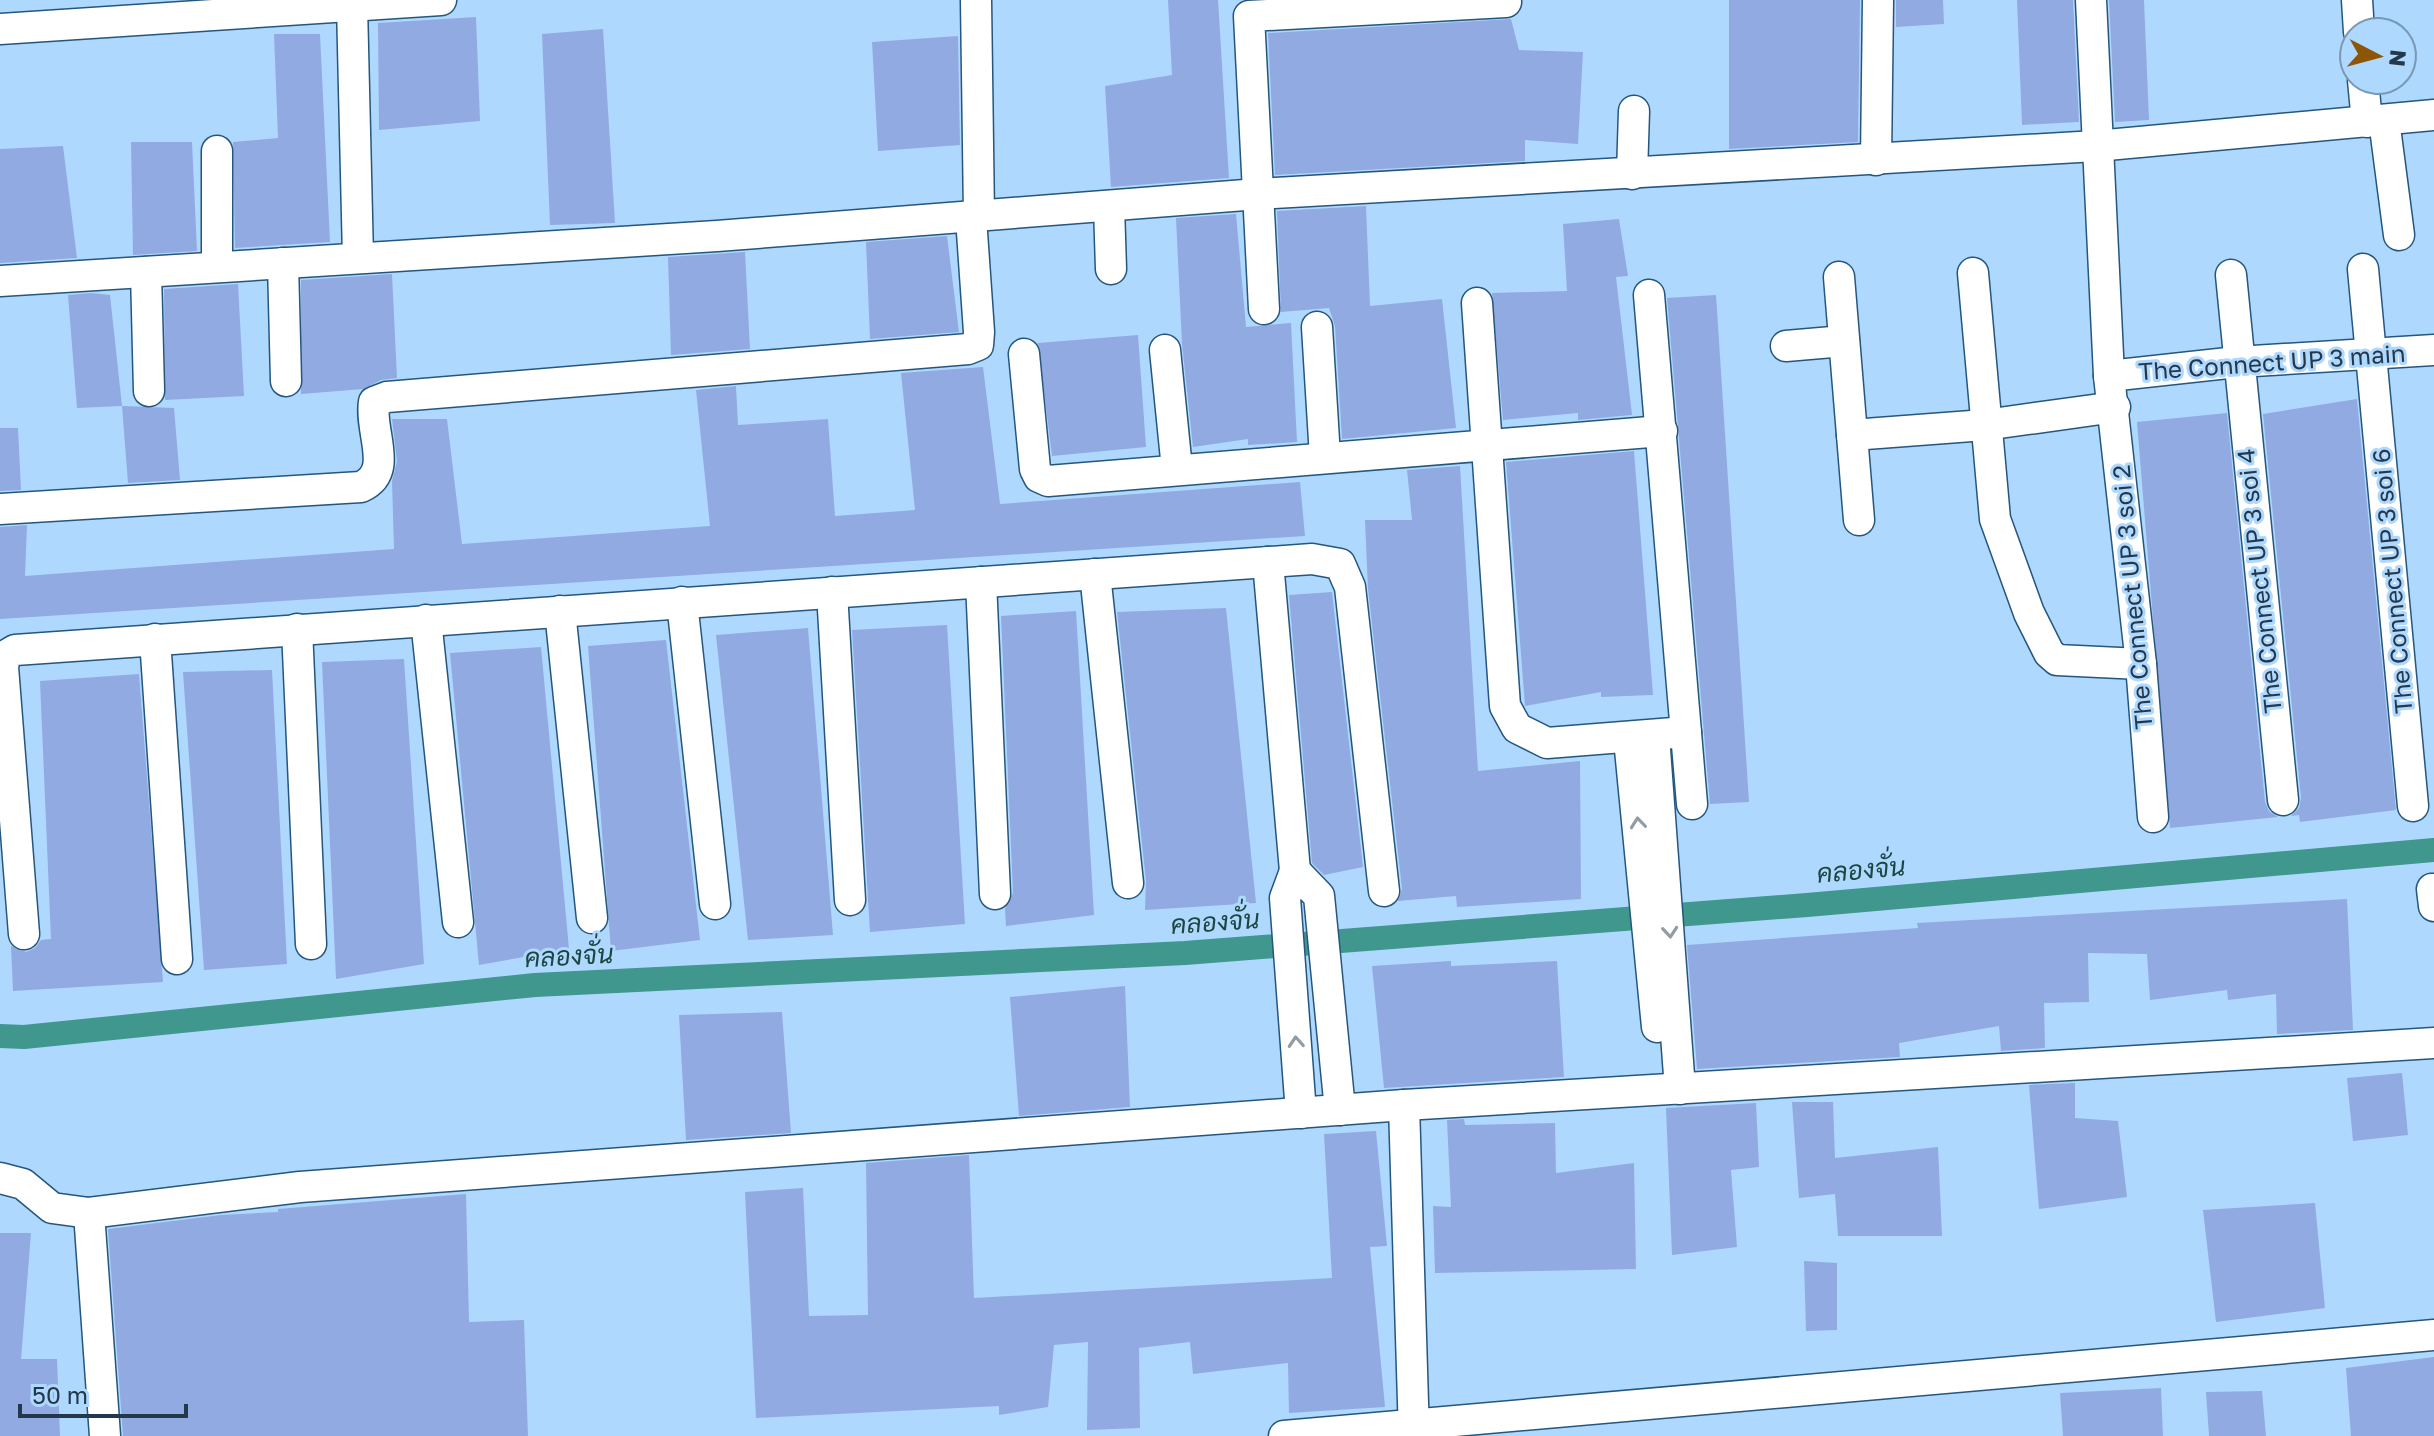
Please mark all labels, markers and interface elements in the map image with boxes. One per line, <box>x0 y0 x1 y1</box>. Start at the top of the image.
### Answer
north arrow <box>2338 16 2418 96</box>
text: N <box>2384 48 2413 68</box>
street label: The Connect UP 3 main <box>2137 338 2406 385</box>
street label: The Connect UP 3 soi 4 <box>2230 447 2287 715</box>
street label: The Connect UP 3 soi 6 <box>2365 447 2418 715</box>
street label: The Connect UP 3 soi 2 <box>2106 464 2158 730</box>
one-way arrow <box>1629 816 1646 829</box>
water label: คลองจั่น <box>1815 845 1907 889</box>
water label: คลองจั่น <box>1169 898 1261 940</box>
one-way arrow <box>1661 926 1678 939</box>
water label: คลองจั่น <box>524 933 615 973</box>
one-way arrow <box>1288 1035 1305 1048</box>
scale bar <box>20 1368 186 1418</box>
text: 50 m <box>32 1380 88 1409</box>

